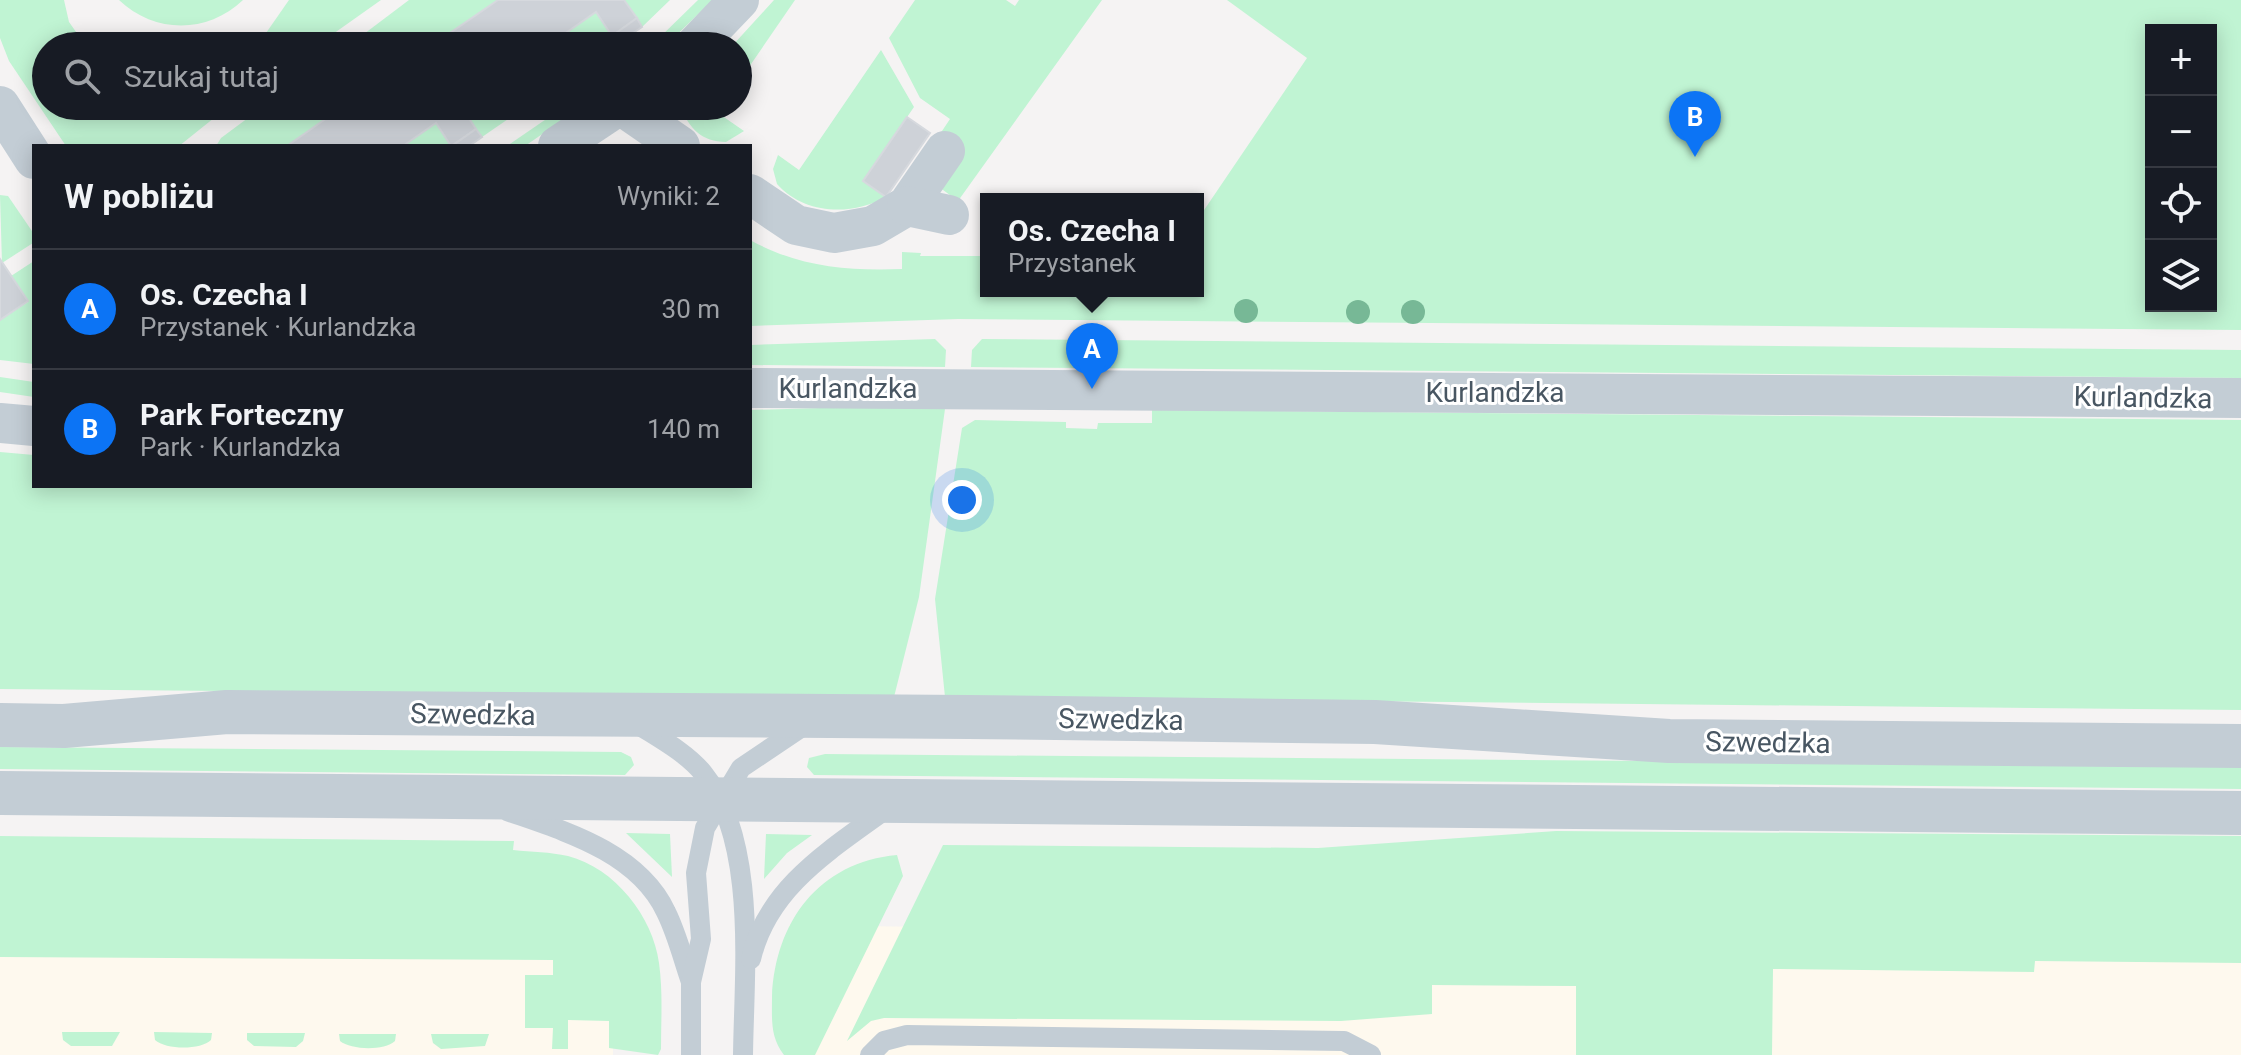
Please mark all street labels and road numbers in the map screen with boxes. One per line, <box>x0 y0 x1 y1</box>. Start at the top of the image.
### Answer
street label: Kurlandzka <box>779 372 917 405</box>
street label: Kurlandzka <box>1426 376 1564 409</box>
street label: Kurlandzka <box>2073 380 2213 415</box>
street label: Szwedzka <box>410 697 536 732</box>
street label: Szwedzka <box>1058 702 1184 737</box>
street label: Szwedzka <box>1705 725 1831 760</box>

